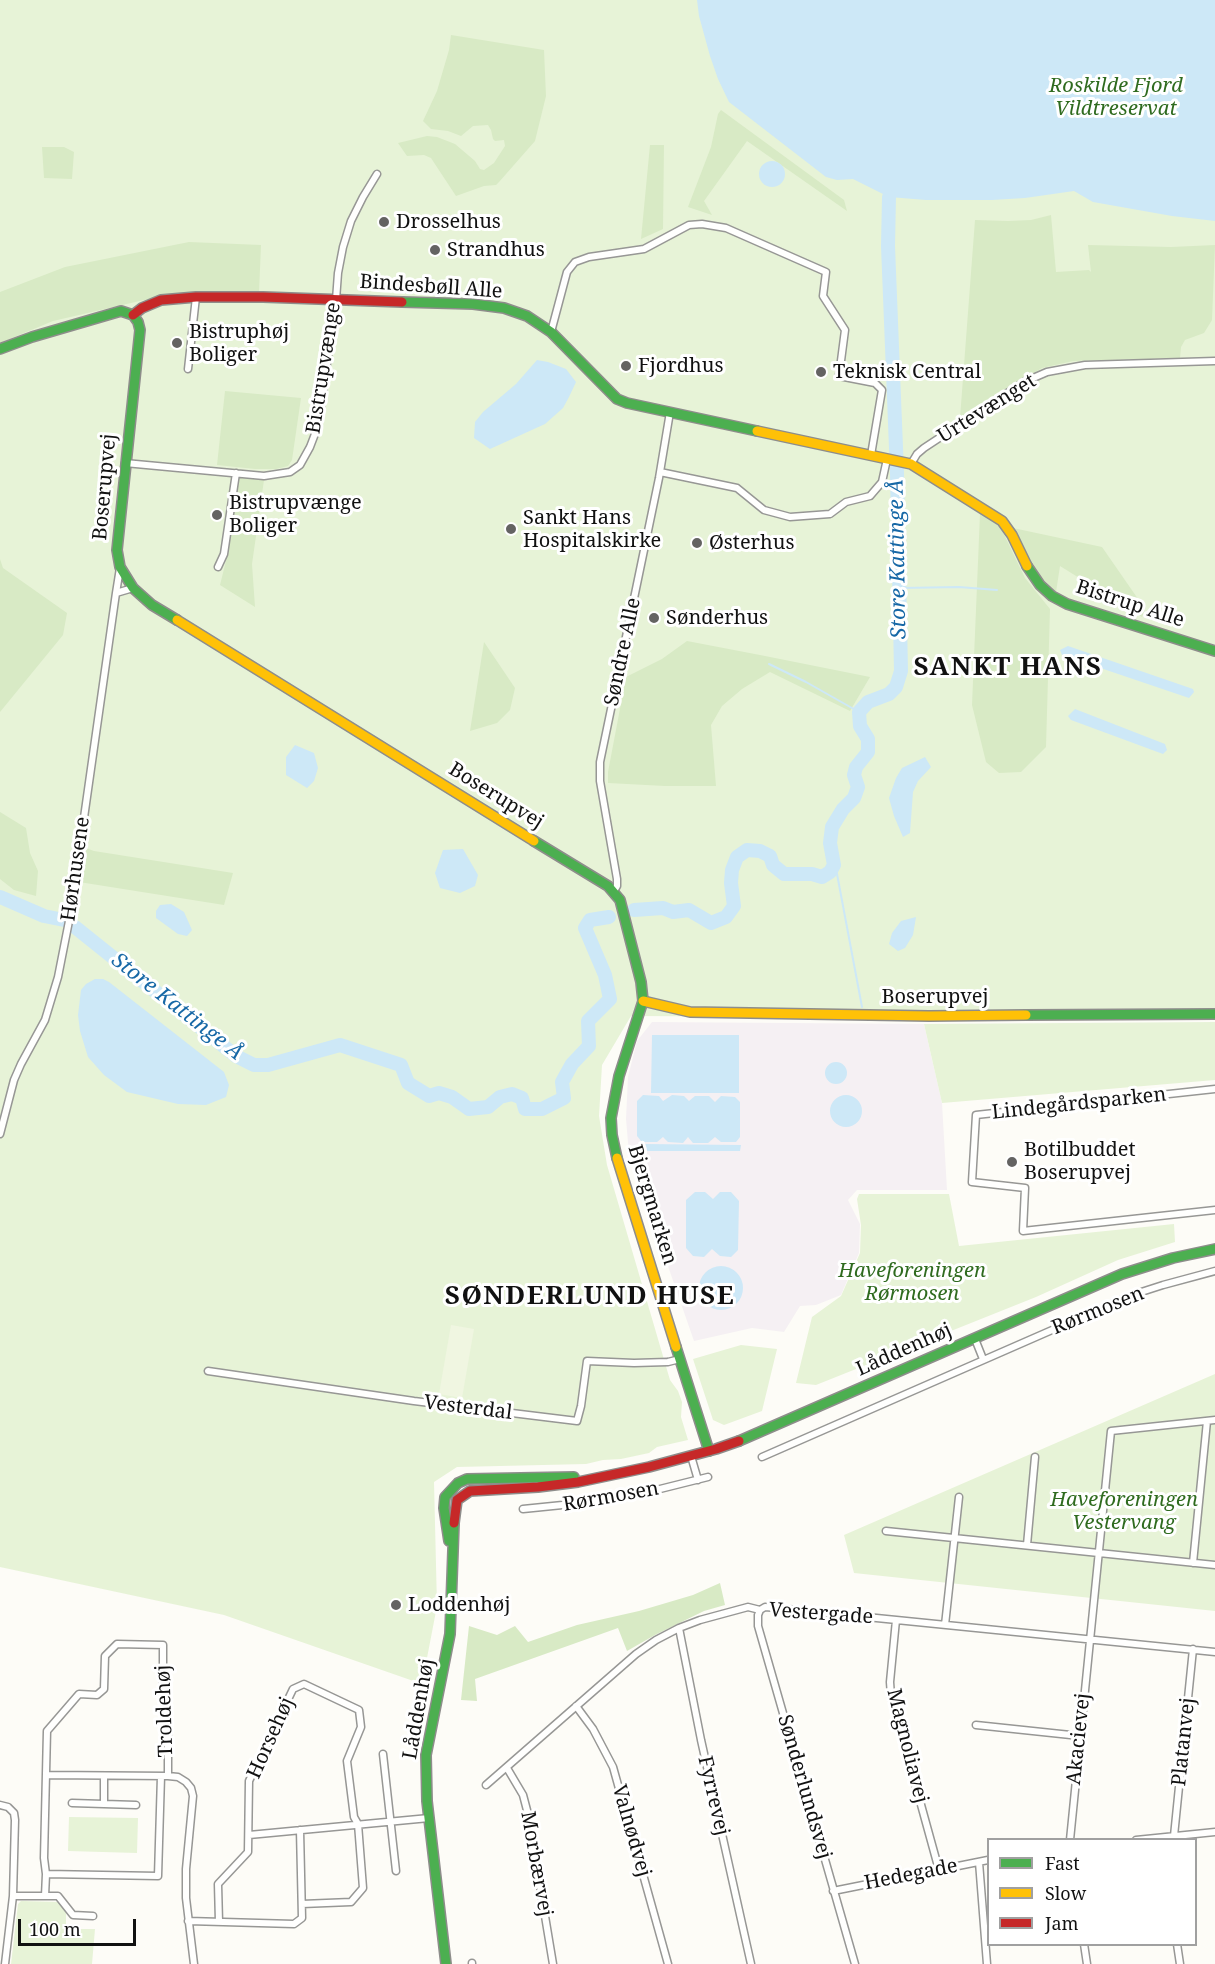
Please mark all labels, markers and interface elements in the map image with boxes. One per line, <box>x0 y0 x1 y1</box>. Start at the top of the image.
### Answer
park label: Roskilde Fjord Vildtreservat <box>1049 74 1183 121</box>
place label: Drosselhus <box>396 210 501 234</box>
marker: Drosselhus <box>377 215 391 229</box>
place label: Strandhus <box>447 238 545 262</box>
marker: Strandhus <box>428 243 442 257</box>
street label: Bindesbøll Alle <box>359 270 503 304</box>
street label: Bistrupvænge <box>302 301 346 435</box>
place label: Bistruphøj Boliger <box>189 320 289 367</box>
marker: Bistruphøj Boliger <box>170 336 184 350</box>
place label: Fjordhus <box>638 354 723 378</box>
marker: Fjordhus <box>619 359 633 373</box>
place label: Teknisk Central <box>833 360 981 384</box>
marker: Teknisk Central <box>814 365 828 379</box>
street label: Urtevænget <box>933 369 1041 449</box>
street label: Boserupvej <box>88 433 122 541</box>
water label: Store Kattinge Å <box>884 479 912 639</box>
place label: Bistrupvænge Boliger <box>229 491 362 538</box>
place label: Sankt Hans Hospitalskirke <box>523 506 661 553</box>
marker: Bistrupvænge Boliger <box>210 508 224 522</box>
marker: Sankt Hans Hospitalskirke <box>504 522 518 536</box>
place label: Østerhus <box>709 531 794 555</box>
marker: Østerhus <box>690 536 704 550</box>
street label: Bistrup Alle <box>1073 575 1187 633</box>
street label: Søndre Alle <box>600 596 646 708</box>
place label: Sønderhus <box>666 606 768 630</box>
marker: Sønderhus <box>647 611 661 625</box>
district label: SANKT HANS <box>914 652 1102 684</box>
street label: Boserupvej <box>444 757 548 835</box>
street label: Hørhusene <box>57 815 95 923</box>
water label: Store Kattinge Å <box>106 948 248 1066</box>
street label: Boserupvej <box>881 985 989 1009</box>
street label: Lindegårdsparken <box>991 1083 1167 1125</box>
place label: Botilbuddet Boserupvej <box>1024 1138 1136 1185</box>
street label: Bjergmarken <box>622 1142 682 1268</box>
marker: Botilbuddet Boserupvej <box>1005 1155 1019 1169</box>
park label: Haveforeningen Rørmosen <box>838 1259 986 1306</box>
district label: SØNDERLUND HUSE <box>445 1281 735 1313</box>
street label: Rørmosen <box>1048 1282 1148 1340</box>
street label: Låddenhøj <box>852 1318 956 1382</box>
street label: Vesterdal <box>422 1391 514 1425</box>
street label: Rørmosen <box>561 1477 661 1517</box>
park label: Haveforeningen Vestervang <box>1050 1488 1198 1535</box>
place label: Loddenhøj <box>408 1593 510 1617</box>
marker: Loddenhøj <box>389 1598 403 1612</box>
street label: Vestergade <box>768 1598 874 1630</box>
street label: Låddenhøj <box>398 1657 440 1761</box>
street label: Troldehøj <box>151 1664 179 1758</box>
street label: Magnoliavej <box>881 1686 933 1806</box>
street label: Akacievej <box>1062 1692 1096 1786</box>
street label: Horsehøj <box>242 1693 300 1783</box>
street label: Platanvej <box>1167 1696 1201 1788</box>
street label: Sønderlundsvej <box>772 1712 836 1862</box>
street label: Fyrrevej <box>692 1754 734 1838</box>
street label: Valnødvej <box>606 1782 656 1880</box>
street label: Morbærvej <box>515 1809 557 1919</box>
legend <box>987 1838 1197 1946</box>
text: Fast <box>1045 1851 1080 1875</box>
street label: Hedegade <box>862 1854 960 1896</box>
text: Slow <box>1045 1881 1086 1905</box>
scale bar <box>21 1907 140 1945</box>
text: Jam <box>1045 1911 1079 1935</box>
text: 100 m <box>29 1917 81 1941</box>

